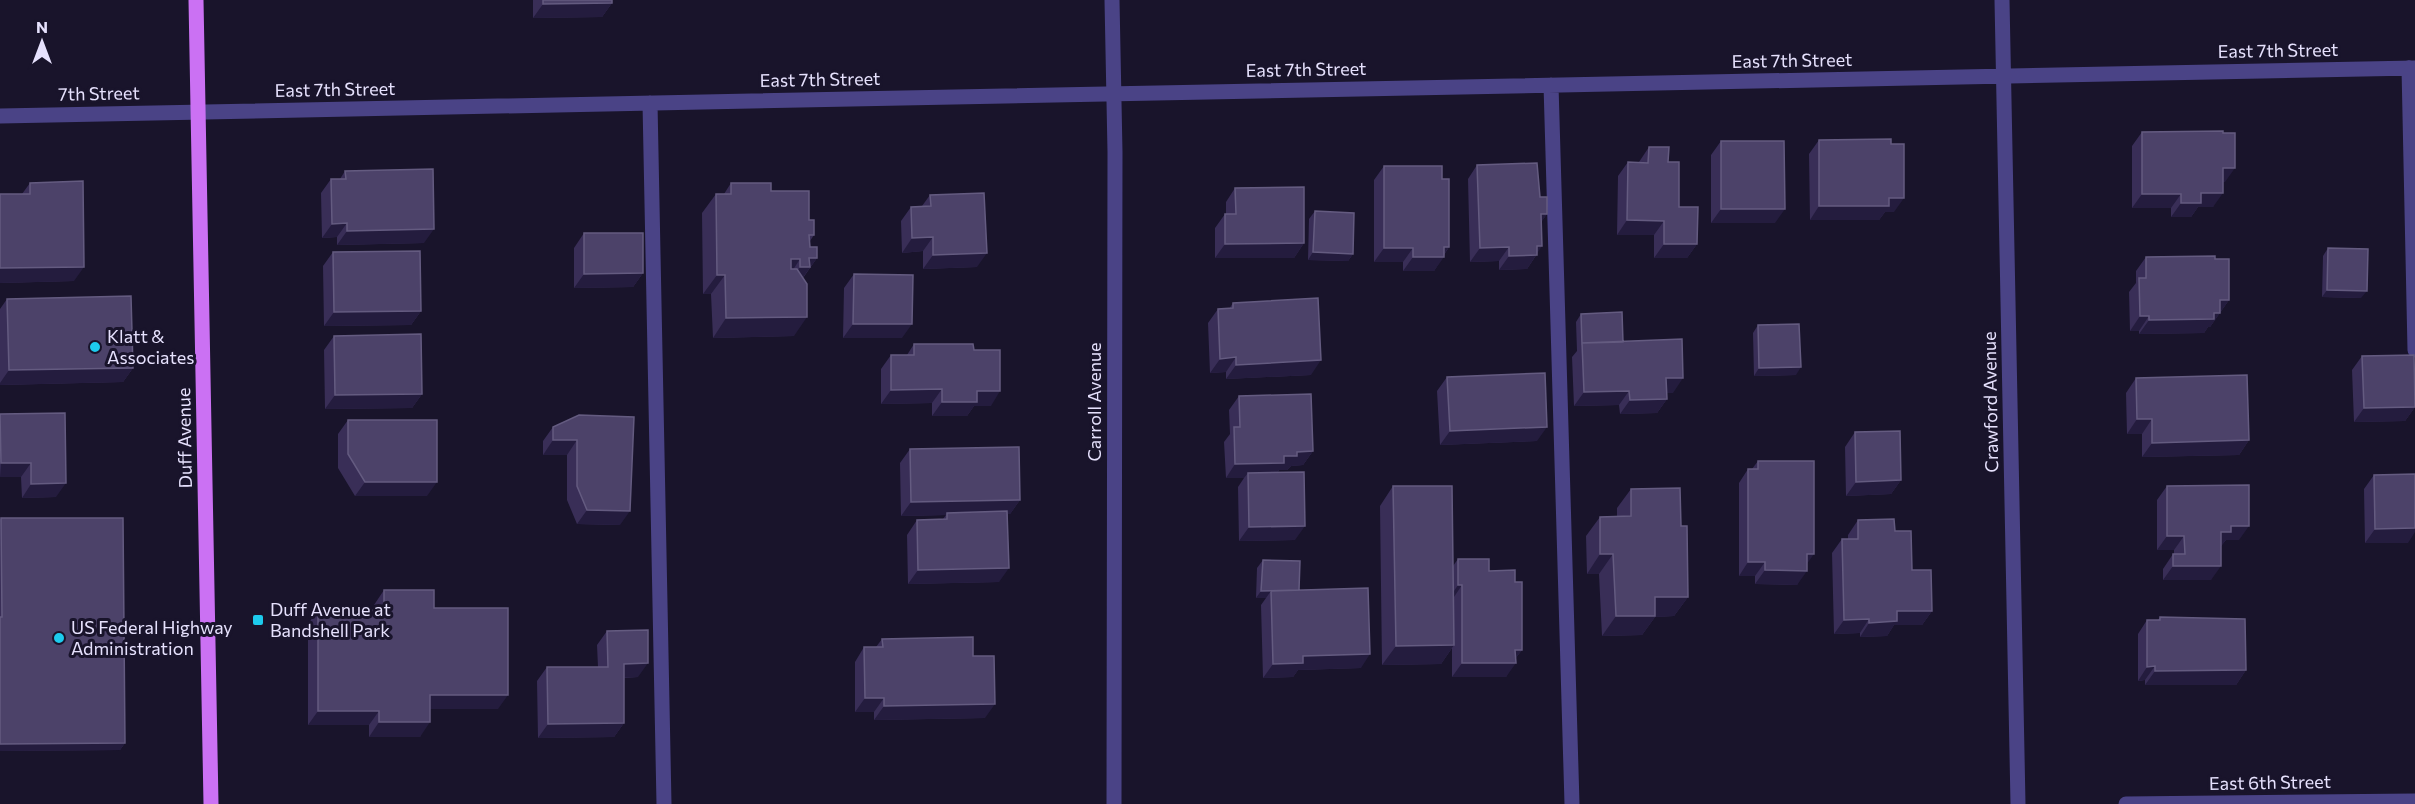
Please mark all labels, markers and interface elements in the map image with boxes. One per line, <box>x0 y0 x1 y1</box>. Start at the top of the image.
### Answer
north arrow <box>12 12 72 72</box>
text: N <box>36 17 48 36</box>
street label: East 7th Street <box>2218 38 2338 62</box>
street label: East 7th Street <box>1732 48 1852 72</box>
street label: East 7th Street <box>1246 57 1366 81</box>
street label: East 7th Street <box>760 67 880 91</box>
street label: East 7th Street <box>275 77 395 101</box>
street label: 7th Street <box>58 81 140 105</box>
place label: Klatt & Associates <box>107 325 194 368</box>
street label: Crawford Avenue <box>1978 331 2002 473</box>
marker: Klatt & Associates <box>88 340 102 354</box>
street label: Carroll Avenue <box>1083 342 1105 462</box>
street label: Duff Avenue <box>172 388 196 488</box>
place label: Duff Avenue at Bandshell Park <box>270 598 391 641</box>
marker: Duff Avenue at Bandshell Park <box>251 613 265 627</box>
place label: US Federal Highway Administration <box>71 616 233 659</box>
marker: US Federal Highway Administration <box>52 631 66 645</box>
street label: East 6th Street <box>2209 770 2331 794</box>

